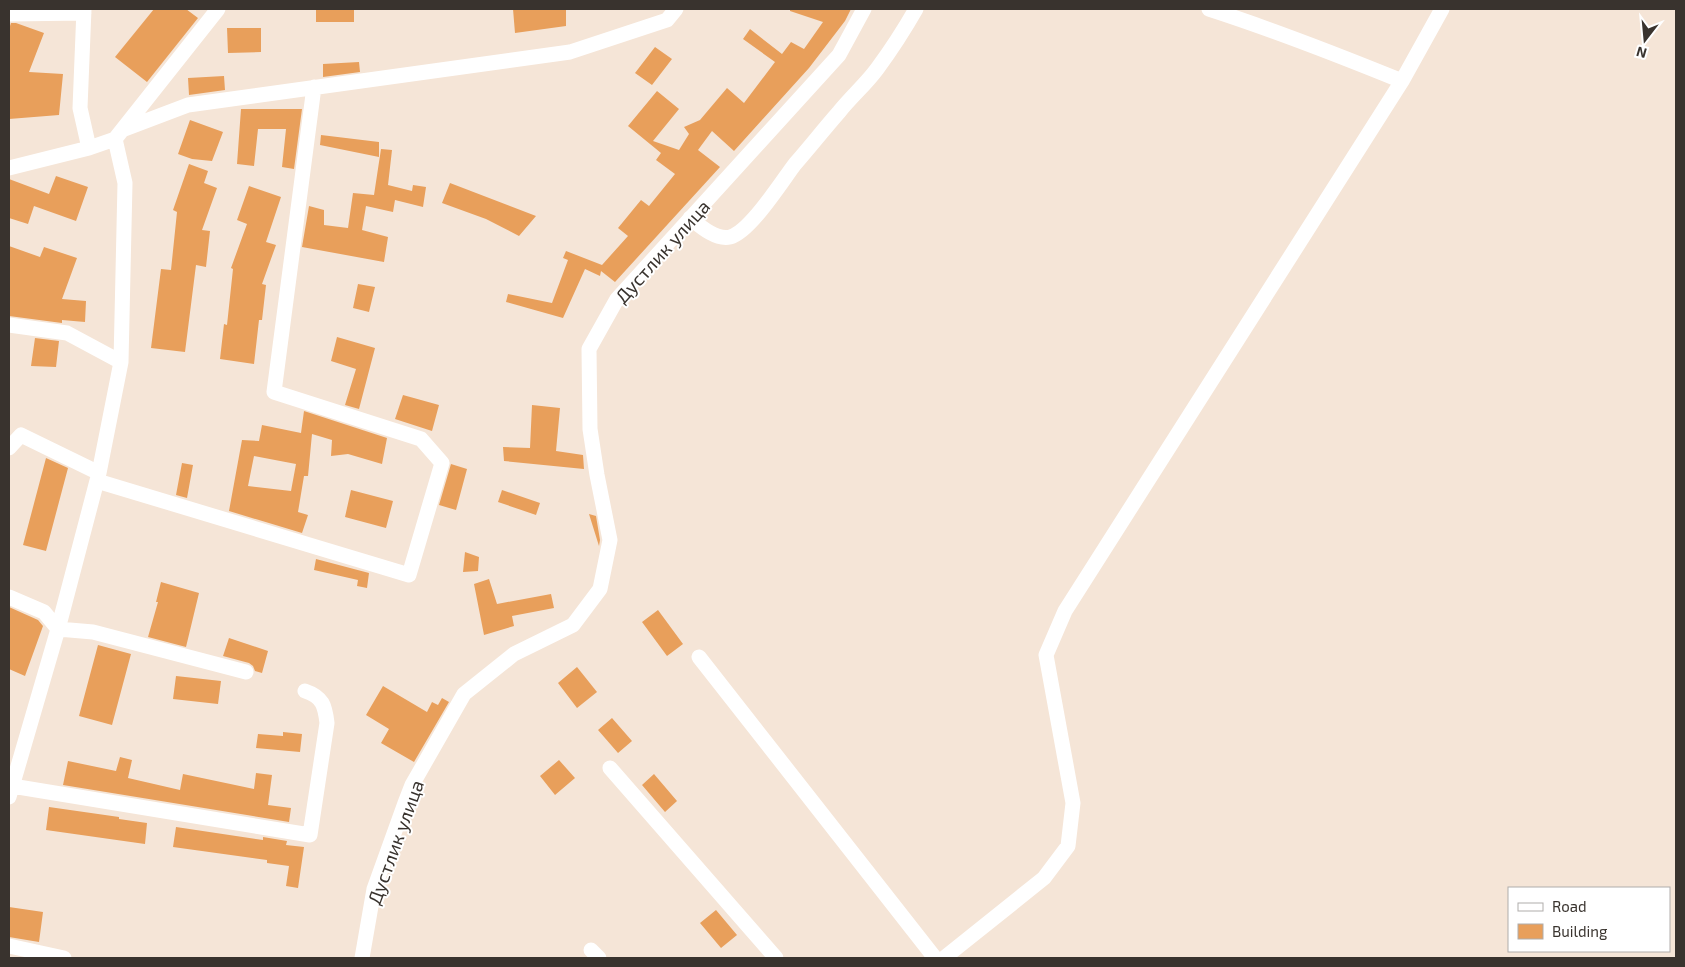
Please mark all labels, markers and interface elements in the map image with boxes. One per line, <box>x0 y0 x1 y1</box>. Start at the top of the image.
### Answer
north arrow <box>1620 15 1670 65</box>
text: N <box>1634 43 1648 63</box>
street label: Дустлик улица <box>610 195 715 308</box>
street label: Дустлик улица <box>362 777 429 908</box>
legend <box>1508 887 1670 952</box>
text: Road <box>1552 897 1587 915</box>
text: Building <box>1552 922 1608 940</box>

